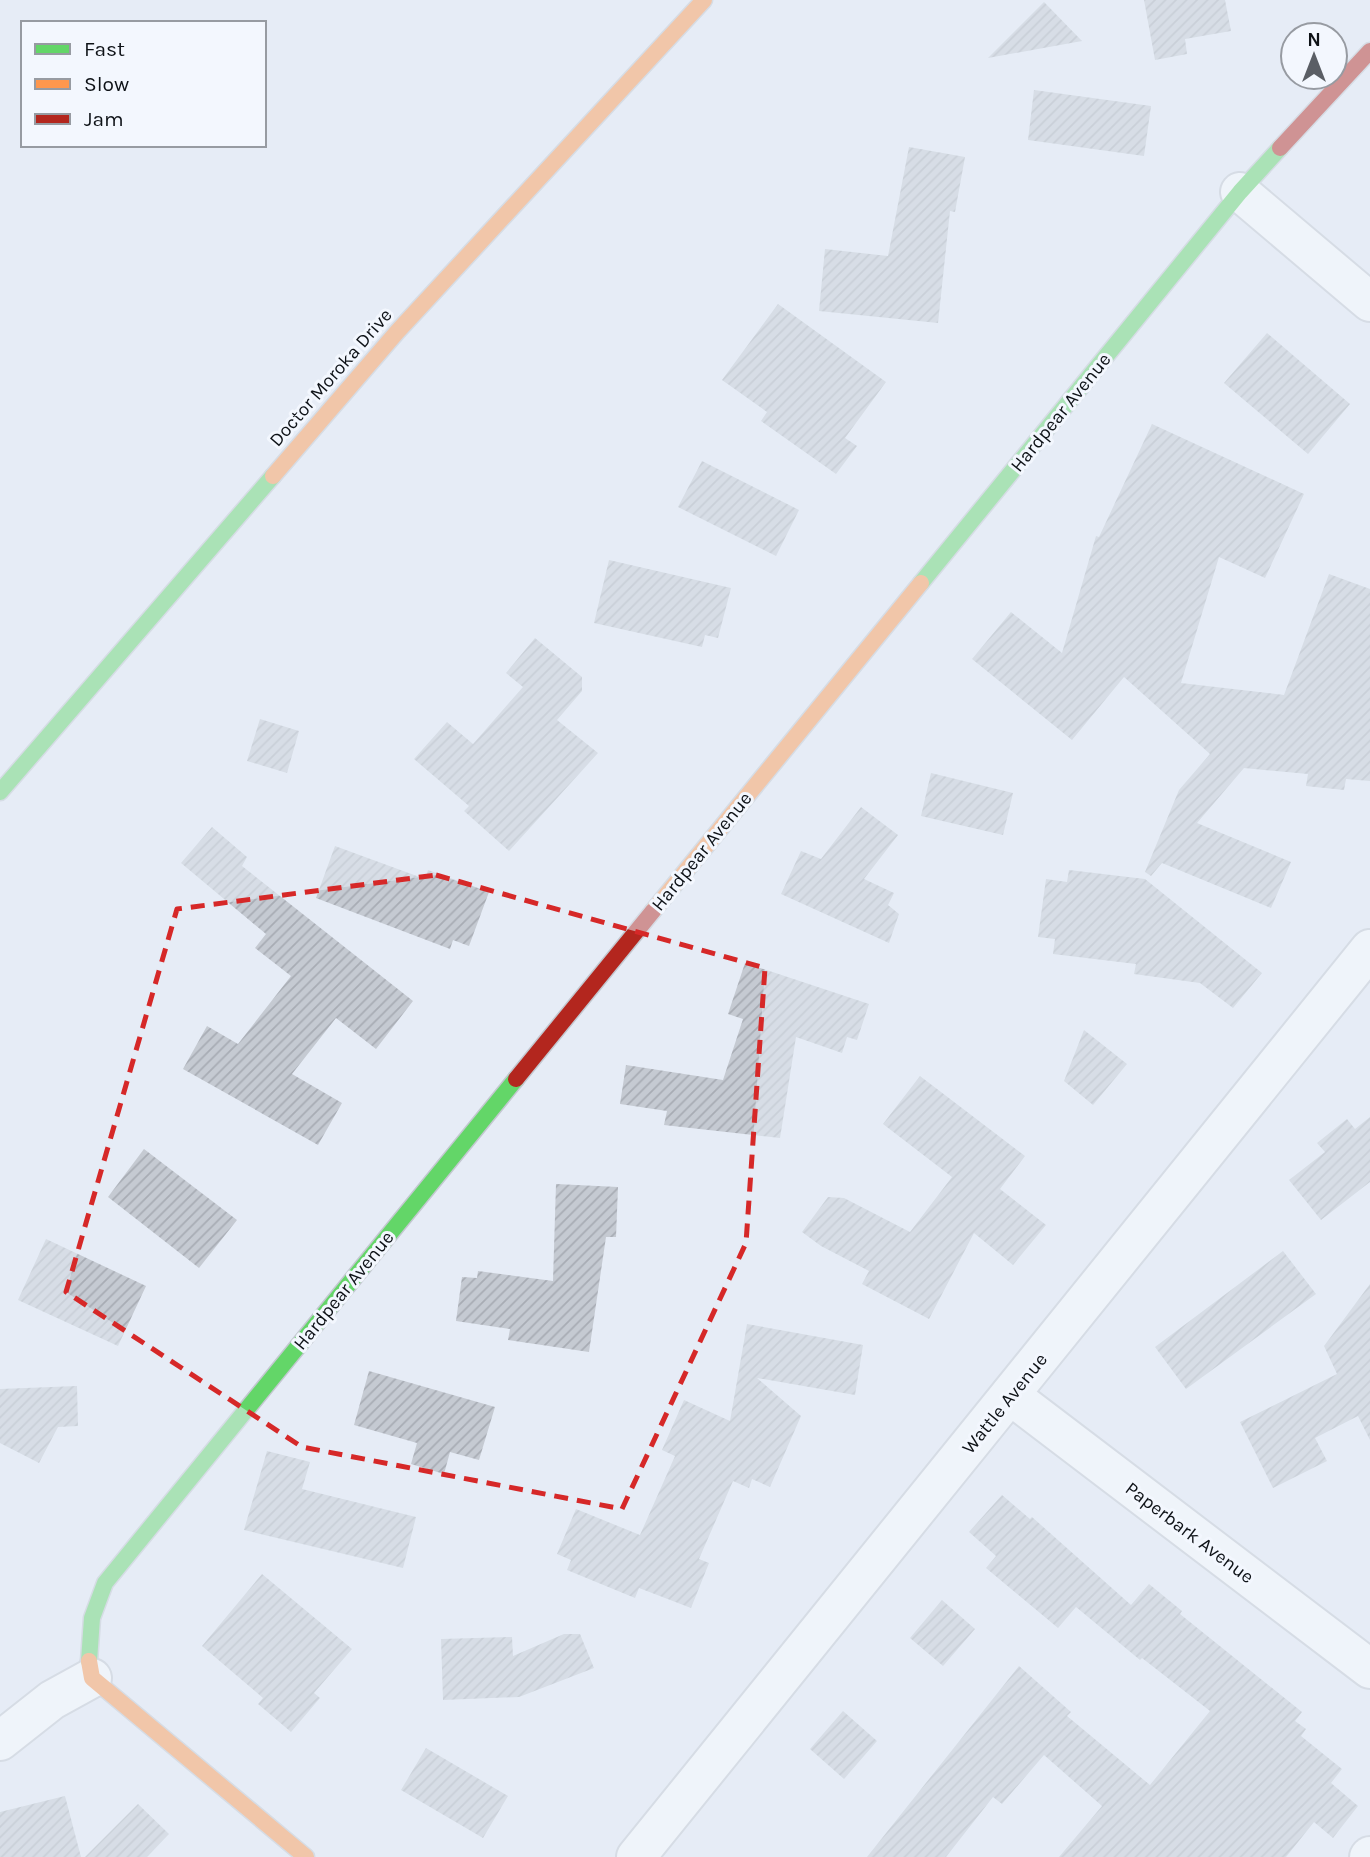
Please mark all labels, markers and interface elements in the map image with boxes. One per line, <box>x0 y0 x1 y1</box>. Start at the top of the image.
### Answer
legend <box>21 21 266 147</box>
north arrow <box>1279 21 1349 91</box>
text: N <box>1307 29 1321 51</box>
text: Fast <box>84 37 125 61</box>
text: Slow <box>84 72 129 96</box>
text: Jam <box>84 107 124 131</box>
street label: Doctor Moroka Drive <box>265 304 397 451</box>
street label: Hardpear Avenue <box>1006 349 1115 476</box>
street label: Hardpear Avenue <box>647 788 756 915</box>
street label: Hardpear Avenue <box>289 1227 398 1354</box>
street label: Wattle Avenue <box>957 1349 1052 1458</box>
street label: Paperbark Avenue <box>1121 1477 1258 1588</box>

